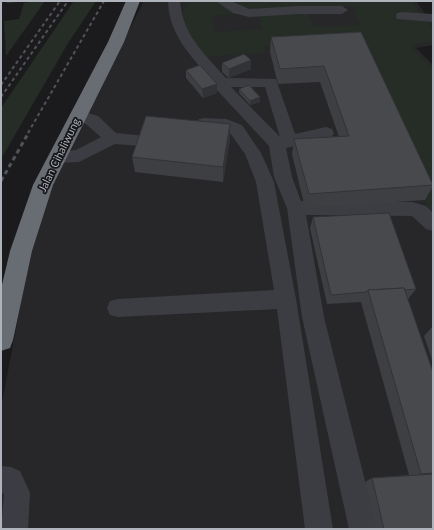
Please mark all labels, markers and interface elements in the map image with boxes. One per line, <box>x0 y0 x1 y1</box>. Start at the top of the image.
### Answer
street label: Jalan Cihaliwung <box>35 116 82 194</box>

